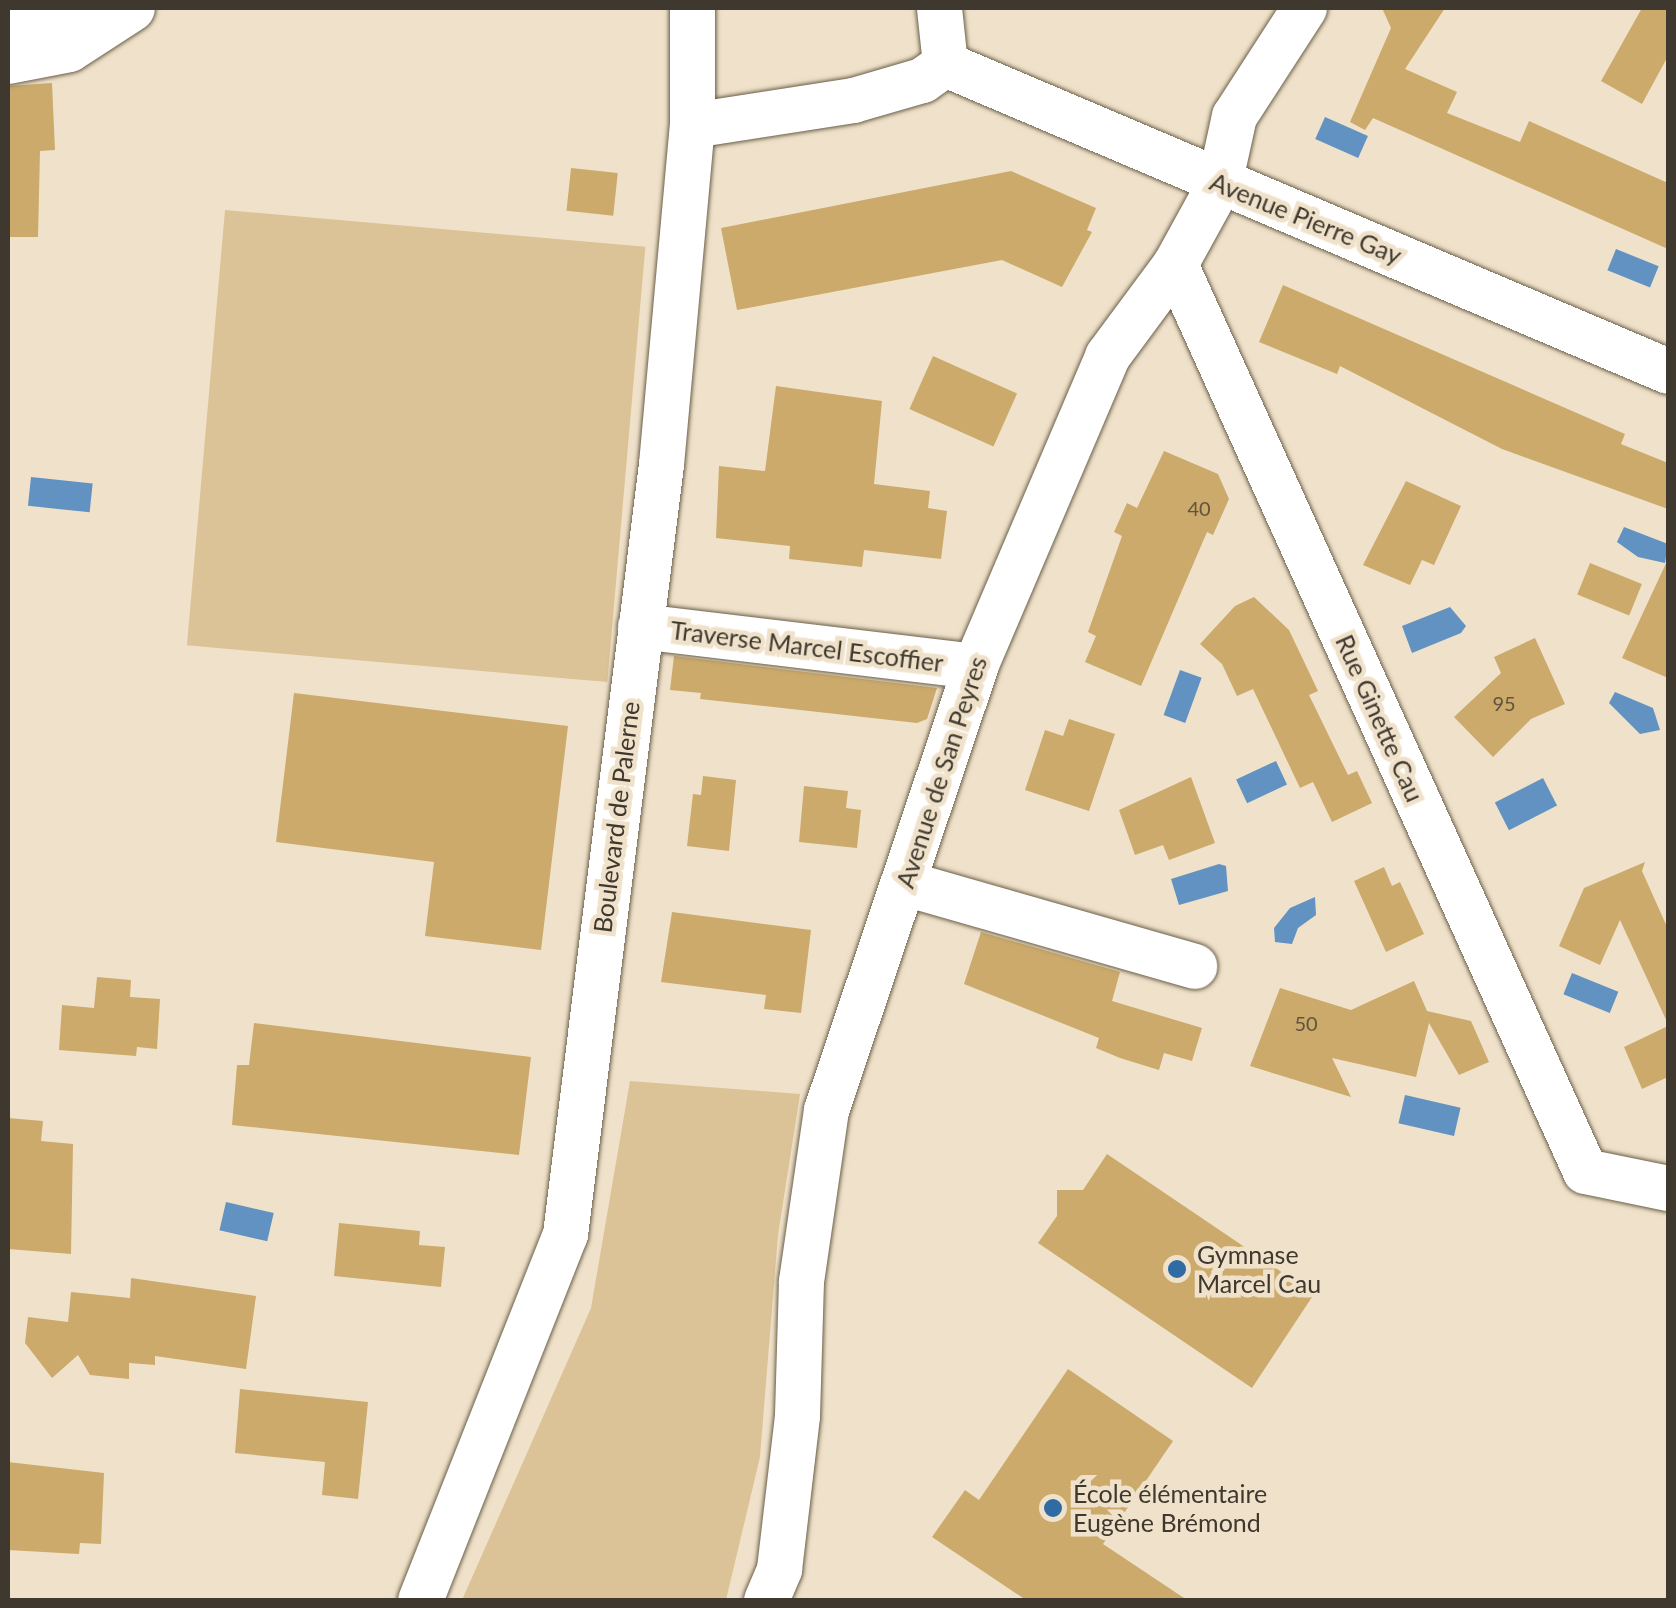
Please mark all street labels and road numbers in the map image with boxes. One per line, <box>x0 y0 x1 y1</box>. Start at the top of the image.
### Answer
street label: Avenue Pierre Gay <box>1206 166 1406 270</box>
street label: Traverse Marcel Escoffier <box>669 614 945 678</box>
street label: Rue Ginette Cau <box>1330 630 1430 806</box>
street label: Avenue de San Peyres <box>889 652 993 892</box>
street label: Boulevard de Palerne <box>587 700 645 934</box>

